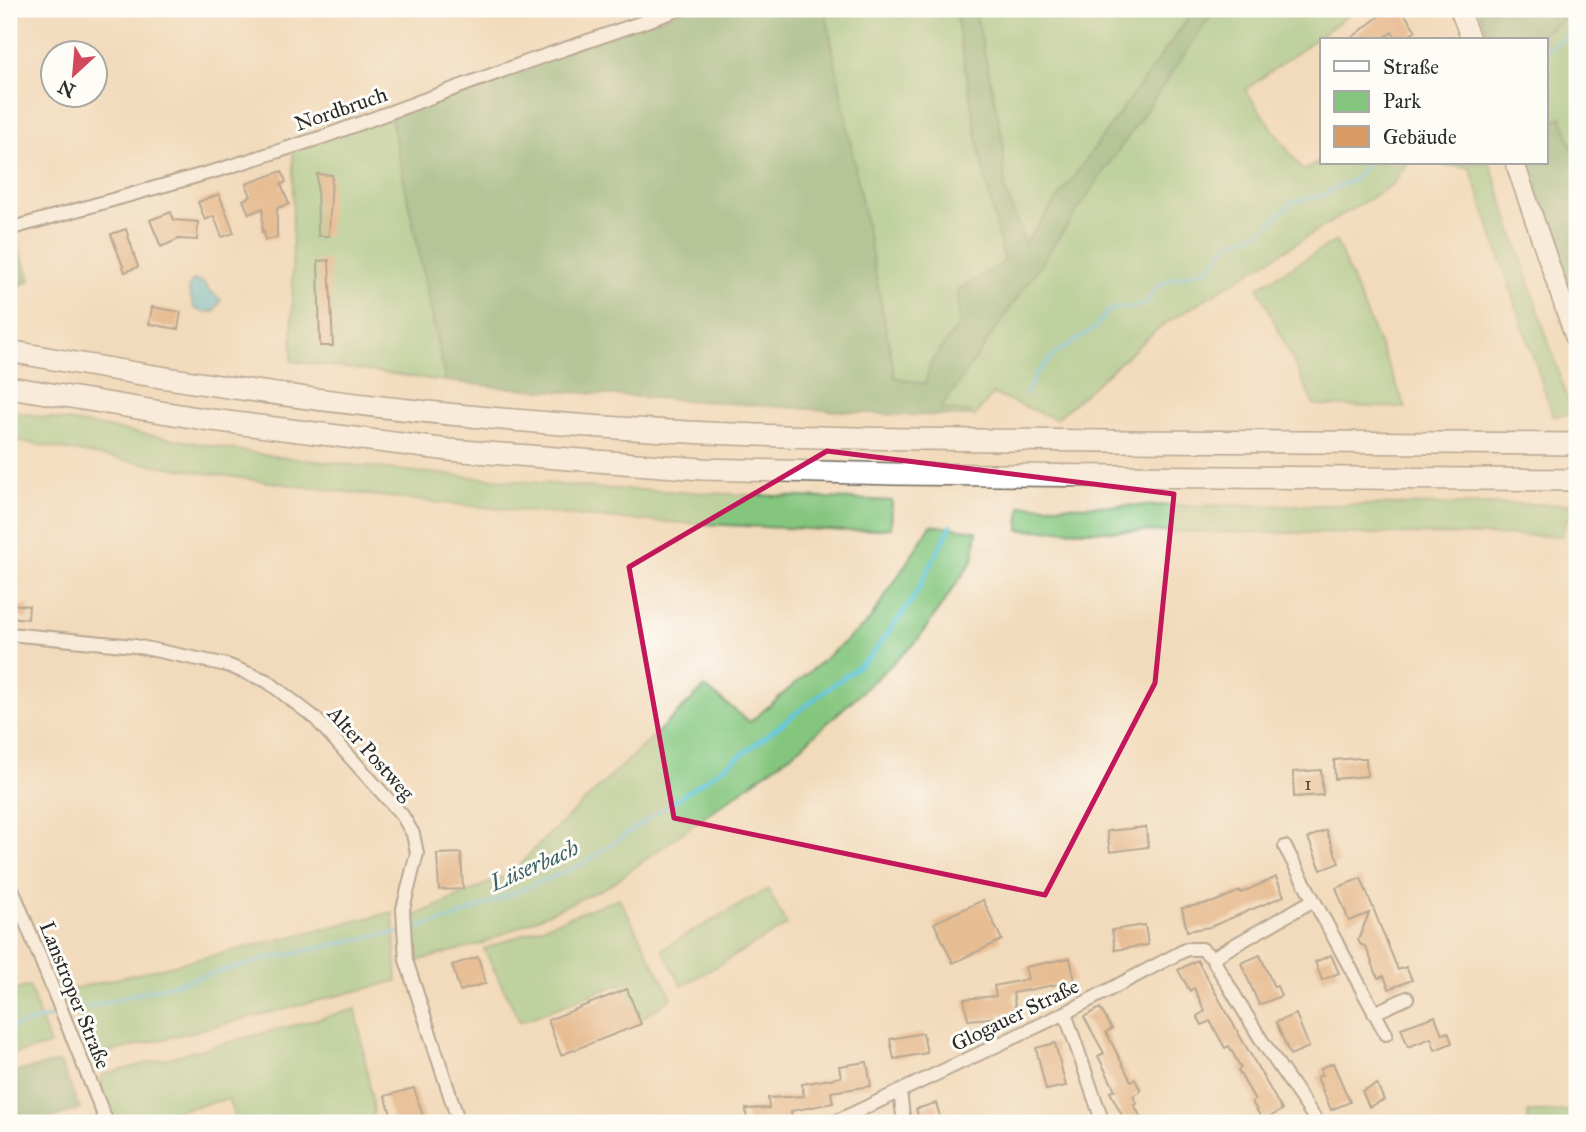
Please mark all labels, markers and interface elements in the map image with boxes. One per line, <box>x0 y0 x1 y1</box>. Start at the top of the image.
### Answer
north arrow <box>38 38 108 108</box>
legend <box>1320 38 1548 164</box>
text: Straße <box>1383 54 1439 80</box>
text: N <box>54 75 79 103</box>
street label: Nordbruch <box>291 81 391 137</box>
text: Park <box>1383 88 1421 114</box>
text: Gebäude <box>1383 124 1457 150</box>
street label: Alter Postweg <box>321 700 420 806</box>
house number: 1 <box>1304 773 1312 795</box>
water label: Lüserbach <box>484 833 583 897</box>
street label: Lanstroper Straße <box>34 917 117 1073</box>
street label: Glogauer Straße <box>947 973 1083 1057</box>

